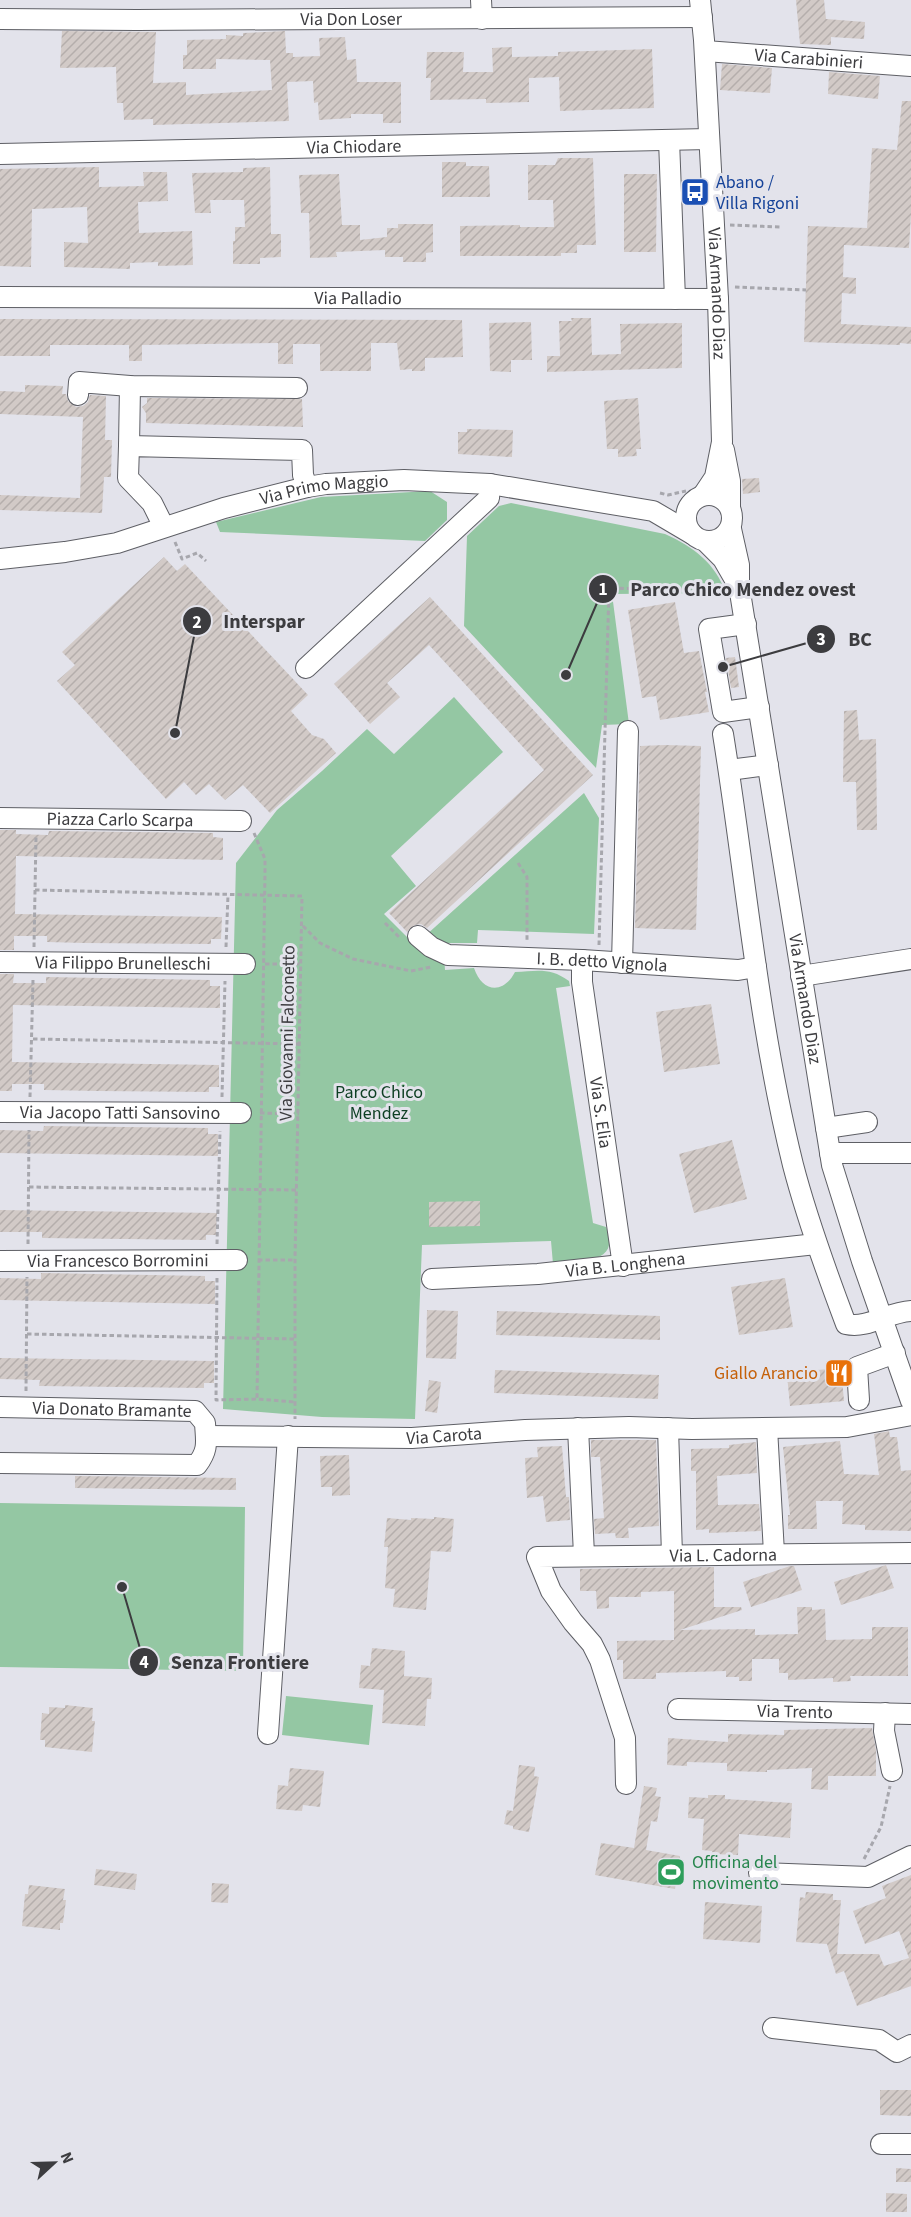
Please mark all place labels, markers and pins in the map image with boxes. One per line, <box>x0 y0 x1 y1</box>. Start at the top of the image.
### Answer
place label: Abano / Villa Rigoni <box>716 170 799 216</box>
bus stop icon: Abano / Villa Rigoni <box>679 176 711 208</box>
callout: Parco Chico Mendez ovest <box>588 570 868 608</box>
callout: Interspar <box>182 602 317 640</box>
callout: BC <box>806 620 884 658</box>
restaurant icon: Giallo Arancio <box>823 1357 855 1389</box>
place label: Giallo Arancio <box>714 1361 818 1386</box>
callout: Senza Frontiere <box>129 1643 321 1681</box>
place label: Officina del movimento <box>692 1850 779 1896</box>
sports icon: Officina del movimento <box>655 1856 687 1888</box>

